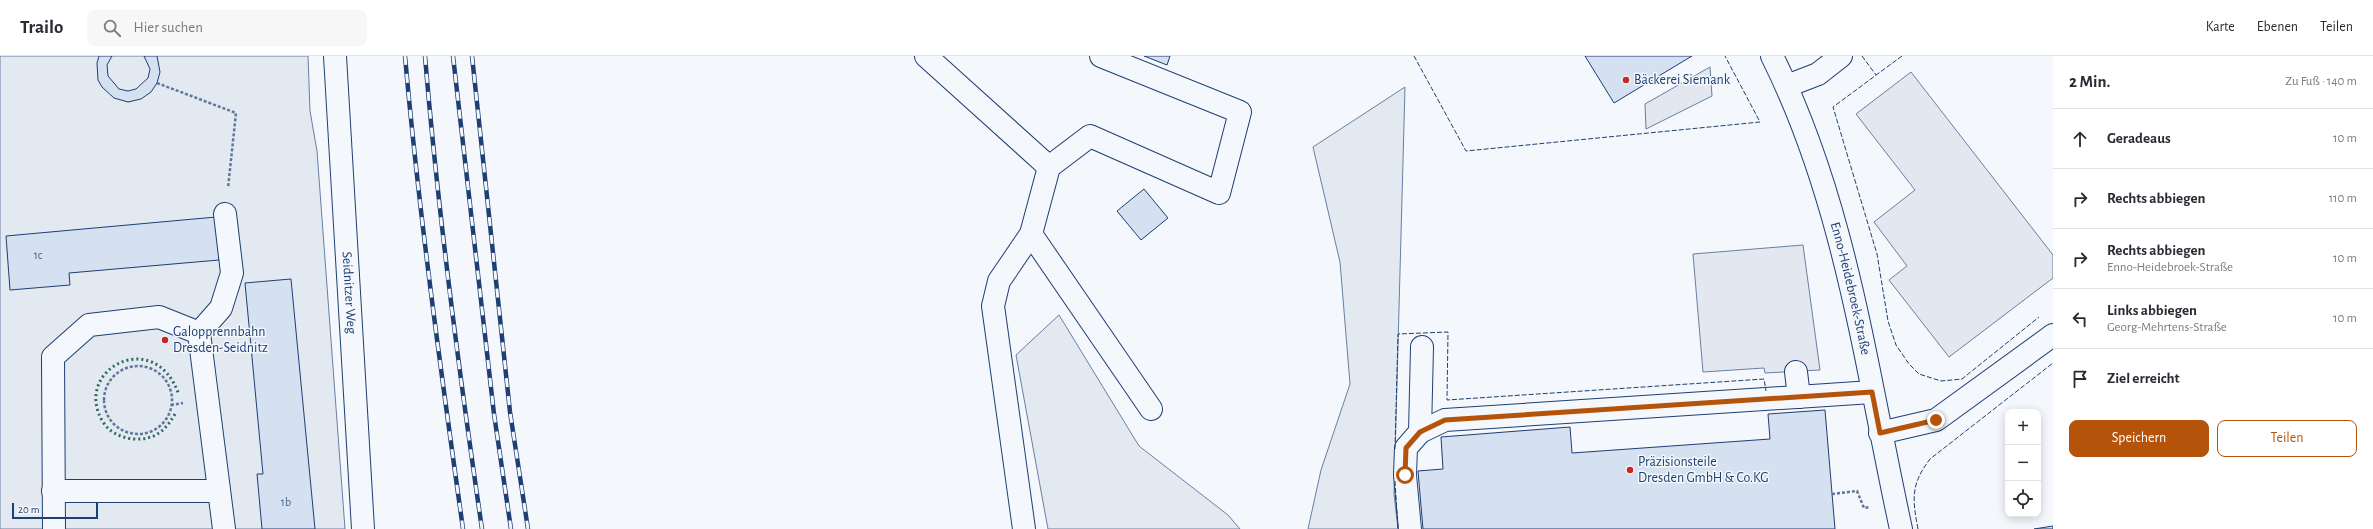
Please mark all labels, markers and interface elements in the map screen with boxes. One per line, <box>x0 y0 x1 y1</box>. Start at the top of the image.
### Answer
search box <box>87 10 367 46</box>
icon: search <box>101 17 123 39</box>
text: Trailo <box>20 18 63 37</box>
text: Hier suchen <box>133 20 203 35</box>
text: Karte <box>2206 20 2235 34</box>
text: Ebenen <box>2257 20 2298 34</box>
text: Teilen <box>2320 20 2353 34</box>
place label: Bäckerei Siemank <box>1634 73 1731 87</box>
text: 2 Min. <box>2069 73 2110 90</box>
marker: Bäckerei Siemank <box>1621 75 1631 85</box>
text: Zu Fuß · 140 m <box>2285 75 2357 88</box>
icon: ahead <box>2069 128 2091 150</box>
text: Geradeaus <box>2107 131 2171 146</box>
text: 10 m <box>2333 132 2357 145</box>
icon: right <box>2069 188 2091 210</box>
text: Rechts abbiegen <box>2107 191 2205 206</box>
text: 110 m <box>2329 192 2357 205</box>
street label: Enno-Heidebroek-Straße <box>1828 221 1873 356</box>
text: Rechts abbiegen <box>2107 243 2205 258</box>
icon: right <box>2069 248 2091 270</box>
house number: 1c <box>34 249 43 261</box>
street label: Seidnitzer Weg <box>340 251 358 334</box>
text: 10 m <box>2333 252 2357 265</box>
text: Enno-Heidebroek-Straße <box>2107 261 2233 274</box>
text: Links abbiegen <box>2107 303 2197 318</box>
icon: left <box>2069 308 2091 330</box>
text: 10 m <box>2333 312 2357 325</box>
text: Georg-Mehrtens-Straße <box>2107 321 2227 334</box>
place label: Galopprennbahn Dresden-Seidnitz <box>173 325 268 355</box>
marker: Galopprennbahn Dresden-Seidnitz <box>160 335 170 345</box>
icon: arrive <box>2069 368 2091 390</box>
text: Ziel erreicht <box>2107 371 2180 386</box>
map controls <box>2005 409 2041 517</box>
button: + <box>2005 409 2041 445</box>
route end <box>1927 411 1945 429</box>
button: Speichern <box>2069 420 2209 457</box>
button: Teilen <box>2217 420 2357 457</box>
button: − <box>2005 445 2041 481</box>
place label: Präzisionsteile Dresden GmbH & Co.KG <box>1638 455 1769 485</box>
marker: Präzisionsteile Dresden GmbH & Co.KG <box>1625 465 1635 475</box>
route start <box>1396 466 1414 484</box>
button: locate <box>2005 481 2041 517</box>
house number: 1b <box>281 496 291 508</box>
scale bar <box>12 501 98 520</box>
text: 20 m <box>18 504 39 515</box>

